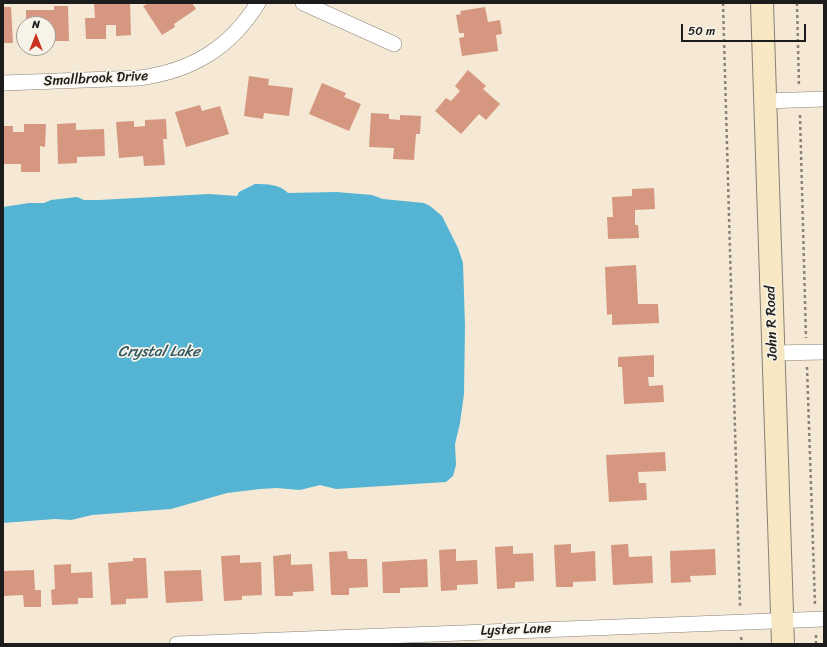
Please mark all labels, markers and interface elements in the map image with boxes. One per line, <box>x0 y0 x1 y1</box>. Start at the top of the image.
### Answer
text: N <box>32 15 40 34</box>
north arrow <box>16 16 56 56</box>
scale bar <box>683 16 808 42</box>
text: 50 m <box>688 20 715 42</box>
street label: Smallbrook Drive <box>43 68 149 90</box>
street label: John R Road <box>762 286 782 360</box>
water label: Crystal Lake <box>118 343 200 361</box>
street label: Lyster Lane <box>480 620 552 640</box>

